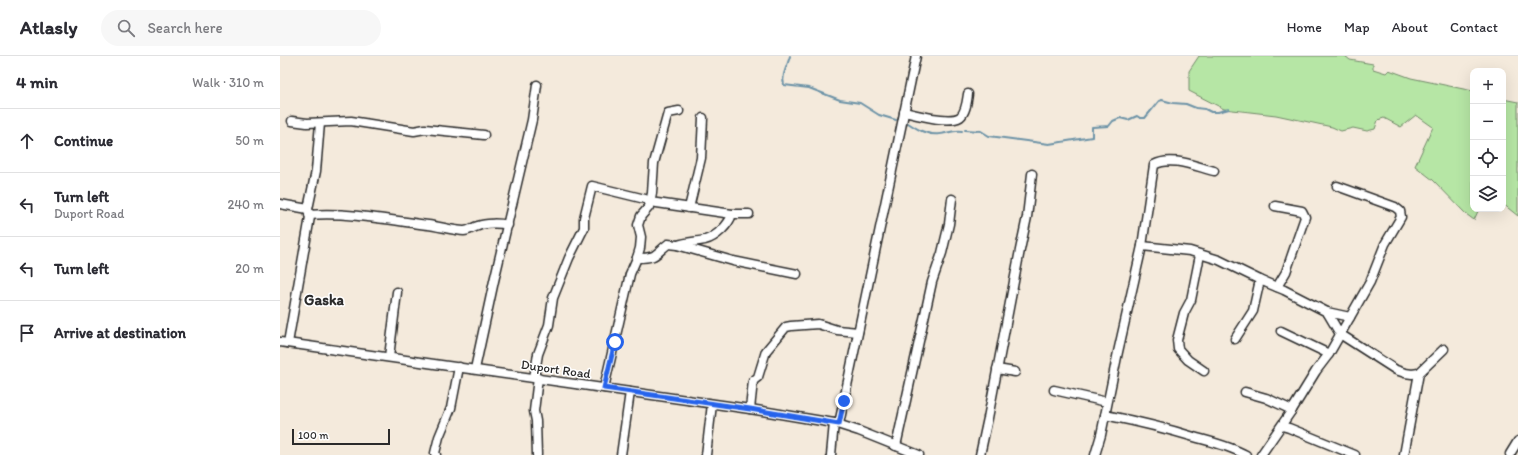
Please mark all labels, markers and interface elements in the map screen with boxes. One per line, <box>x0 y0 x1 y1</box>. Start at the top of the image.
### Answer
search box <box>101 10 381 46</box>
text: Atlasly <box>20 16 77 39</box>
icon: search <box>115 17 137 39</box>
text: Search here <box>147 19 223 37</box>
text: Home <box>1287 19 1322 36</box>
text: Map <box>1344 19 1370 36</box>
text: About <box>1392 19 1428 36</box>
text: Contact <box>1450 19 1498 36</box>
map controls <box>1470 68 1506 212</box>
button: + <box>1470 68 1506 104</box>
text: 4 min <box>16 72 58 92</box>
text: Walk · 310 m <box>192 75 264 90</box>
button: − <box>1470 104 1506 140</box>
icon: ahead <box>16 130 38 152</box>
text: Continue <box>54 132 113 150</box>
text: 50 m <box>235 133 264 148</box>
button: locate <box>1470 140 1506 176</box>
button: layers <box>1470 176 1506 212</box>
text: Turn left <box>54 188 109 206</box>
icon: left <box>16 194 38 216</box>
text: 240 m <box>227 197 264 212</box>
text: Duport Road <box>54 206 124 221</box>
icon: left <box>16 258 38 280</box>
text: Turn left <box>54 260 109 278</box>
text: 20 m <box>235 261 264 276</box>
district label: Gaska <box>304 291 345 309</box>
icon: arrive <box>16 322 38 344</box>
text: Arrive at destination <box>54 324 186 342</box>
route start <box>606 333 624 351</box>
street label: Duport Road <box>520 357 592 381</box>
route end <box>835 392 853 410</box>
scale bar <box>292 427 390 446</box>
text: 100 m <box>298 429 328 442</box>

